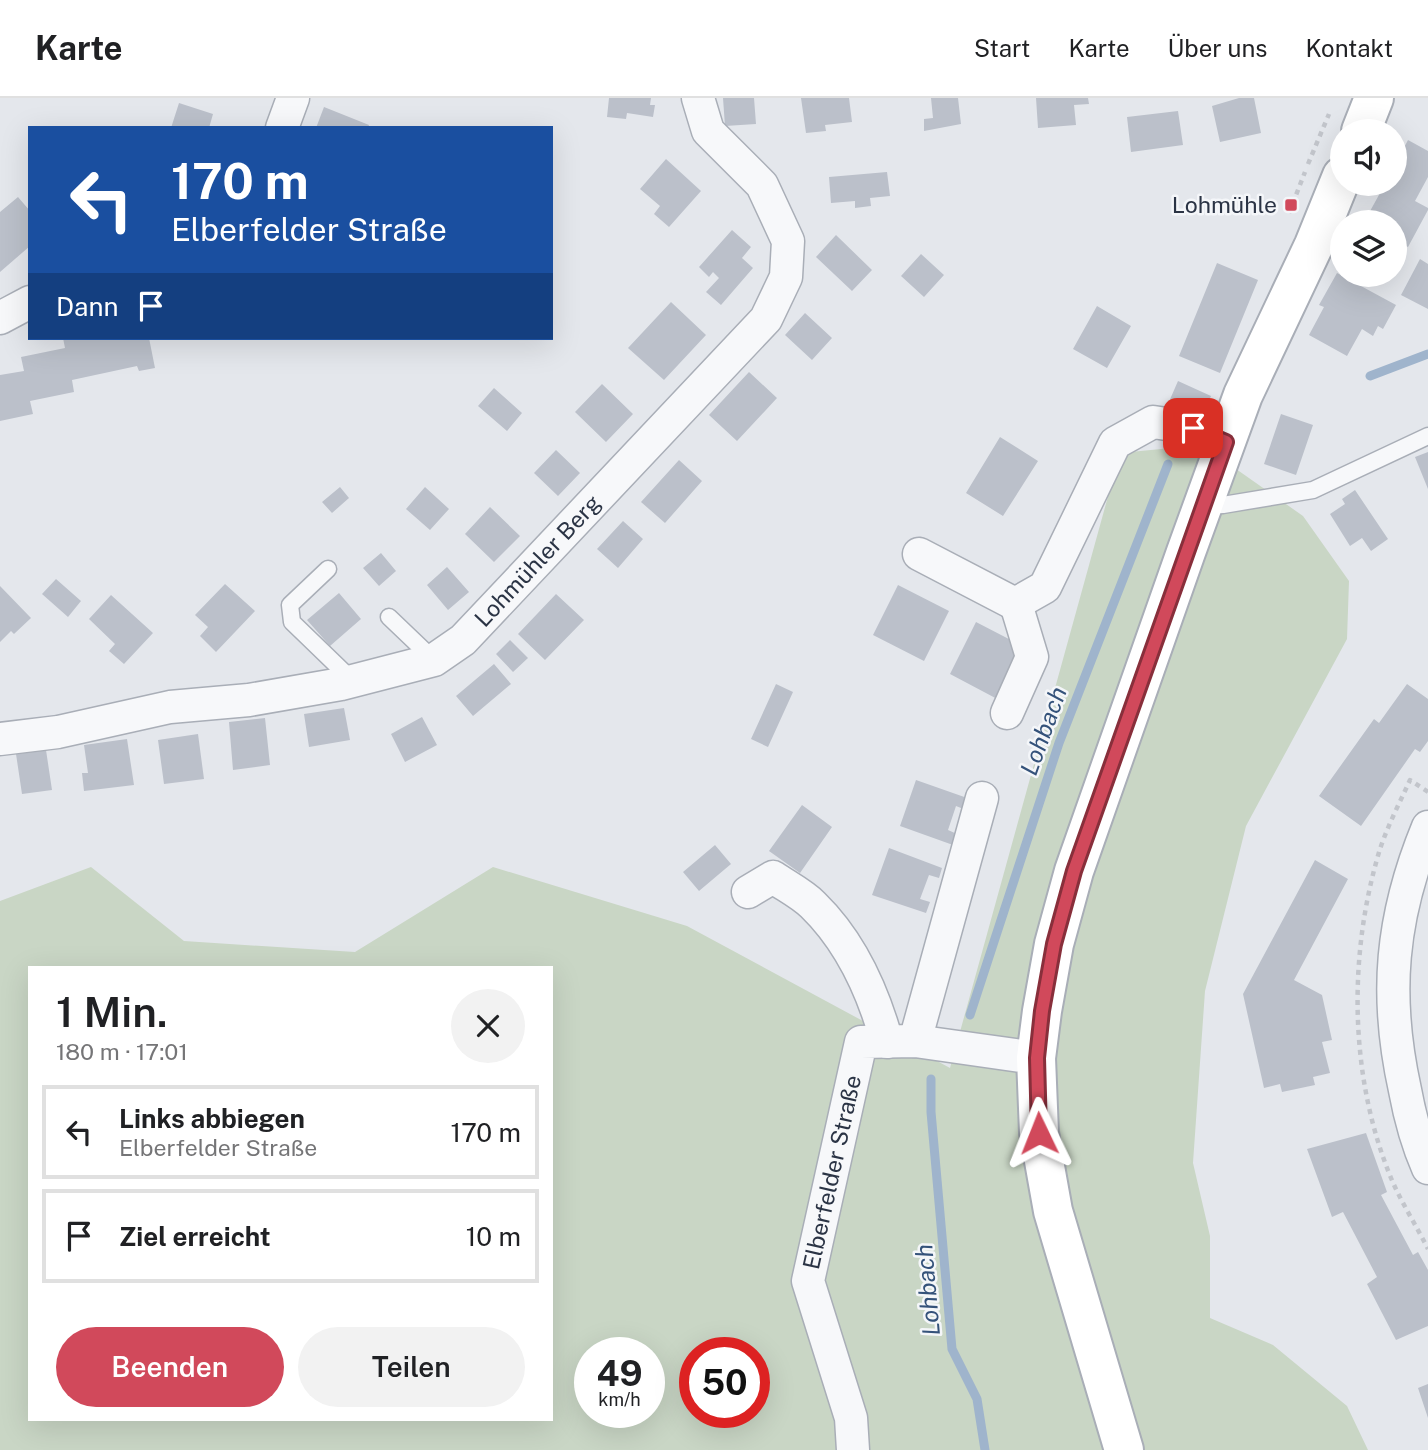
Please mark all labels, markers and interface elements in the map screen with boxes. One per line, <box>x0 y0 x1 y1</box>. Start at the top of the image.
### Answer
text: Karte <box>35 29 123 67</box>
text: Start <box>974 34 1030 62</box>
text: Karte <box>1068 34 1130 62</box>
text: Über uns <box>1168 34 1267 62</box>
text: Kontakt <box>1305 34 1393 62</box>
map controls <box>1330 119 1407 287</box>
button: sound <box>1330 119 1407 196</box>
text: 170 m <box>171 152 309 210</box>
icon: left <box>56 154 147 245</box>
place label: Lohmühle <box>1172 191 1277 218</box>
marker: Lohmühle <box>1283 197 1299 213</box>
button: layers <box>1330 210 1407 287</box>
text: Elberfelder Straße <box>171 211 447 248</box>
icon: arrive <box>132 287 170 325</box>
text: Dann <box>56 291 118 322</box>
pin <box>1163 398 1223 458</box>
icon: arrive <box>1174 409 1212 447</box>
street label: Lohmühler Berg <box>469 489 606 632</box>
water label: Lohbach <box>1014 683 1072 779</box>
text: 1 Min. <box>56 987 167 1036</box>
button: close <box>451 989 525 1063</box>
text: 180 m · 17:01 <box>56 1038 188 1065</box>
street label: Elberfelder Straße <box>797 1072 866 1272</box>
position arrow <box>1002 1096 1076 1170</box>
text: Links abbiegen <box>119 1103 305 1134</box>
icon: left <box>60 1113 98 1151</box>
text: 170 m <box>451 1117 521 1148</box>
text: Elberfelder Straße <box>119 1134 317 1161</box>
icon: arrive <box>60 1217 98 1255</box>
text: Ziel erreicht <box>119 1221 271 1252</box>
text: 10 m <box>466 1221 521 1252</box>
water label: Lohbach <box>909 1243 945 1337</box>
button: Beenden <box>56 1327 284 1407</box>
button: Teilen <box>298 1327 525 1407</box>
speed limit sign: 50 <box>679 1337 770 1428</box>
text: 49 <box>596 1353 643 1394</box>
text: km/h <box>598 1389 641 1410</box>

